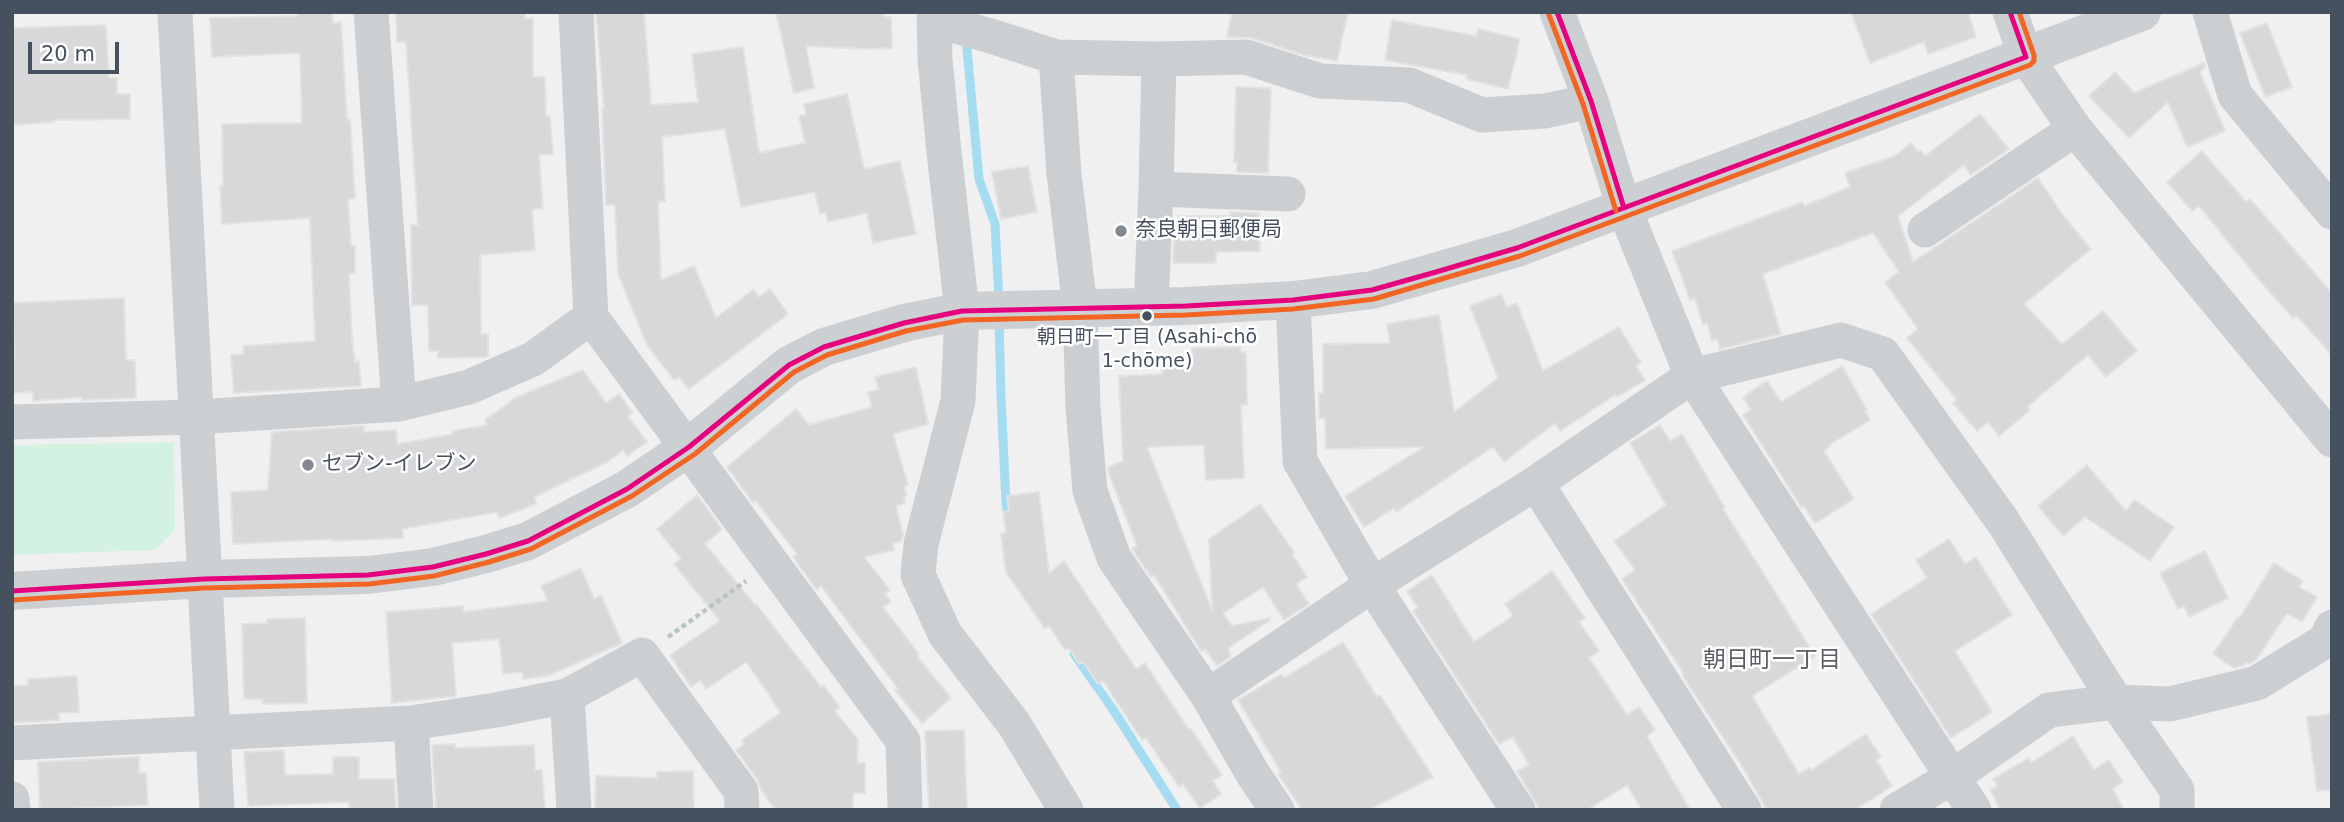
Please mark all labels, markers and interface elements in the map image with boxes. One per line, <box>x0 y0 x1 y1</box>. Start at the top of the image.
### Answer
scale bar <box>32 28 122 72</box>
text: 20 m <box>41 42 95 66</box>
place label: 奈良朝日郵便局 <box>1135 218 1282 244</box>
marker: 奈良朝日郵便局 <box>1113 223 1129 239</box>
marker: 朝日町一丁目 (Asahi-chō 1-chōme) <box>1140 309 1154 323</box>
place label: 朝日町一丁目 (Asahi-chō 1-chōme) <box>1037 327 1257 371</box>
place label: セブン-イレブン <box>322 452 477 478</box>
marker: セブン-イレブン <box>300 457 316 473</box>
district label: 朝日町一丁目 <box>1703 647 1841 675</box>

